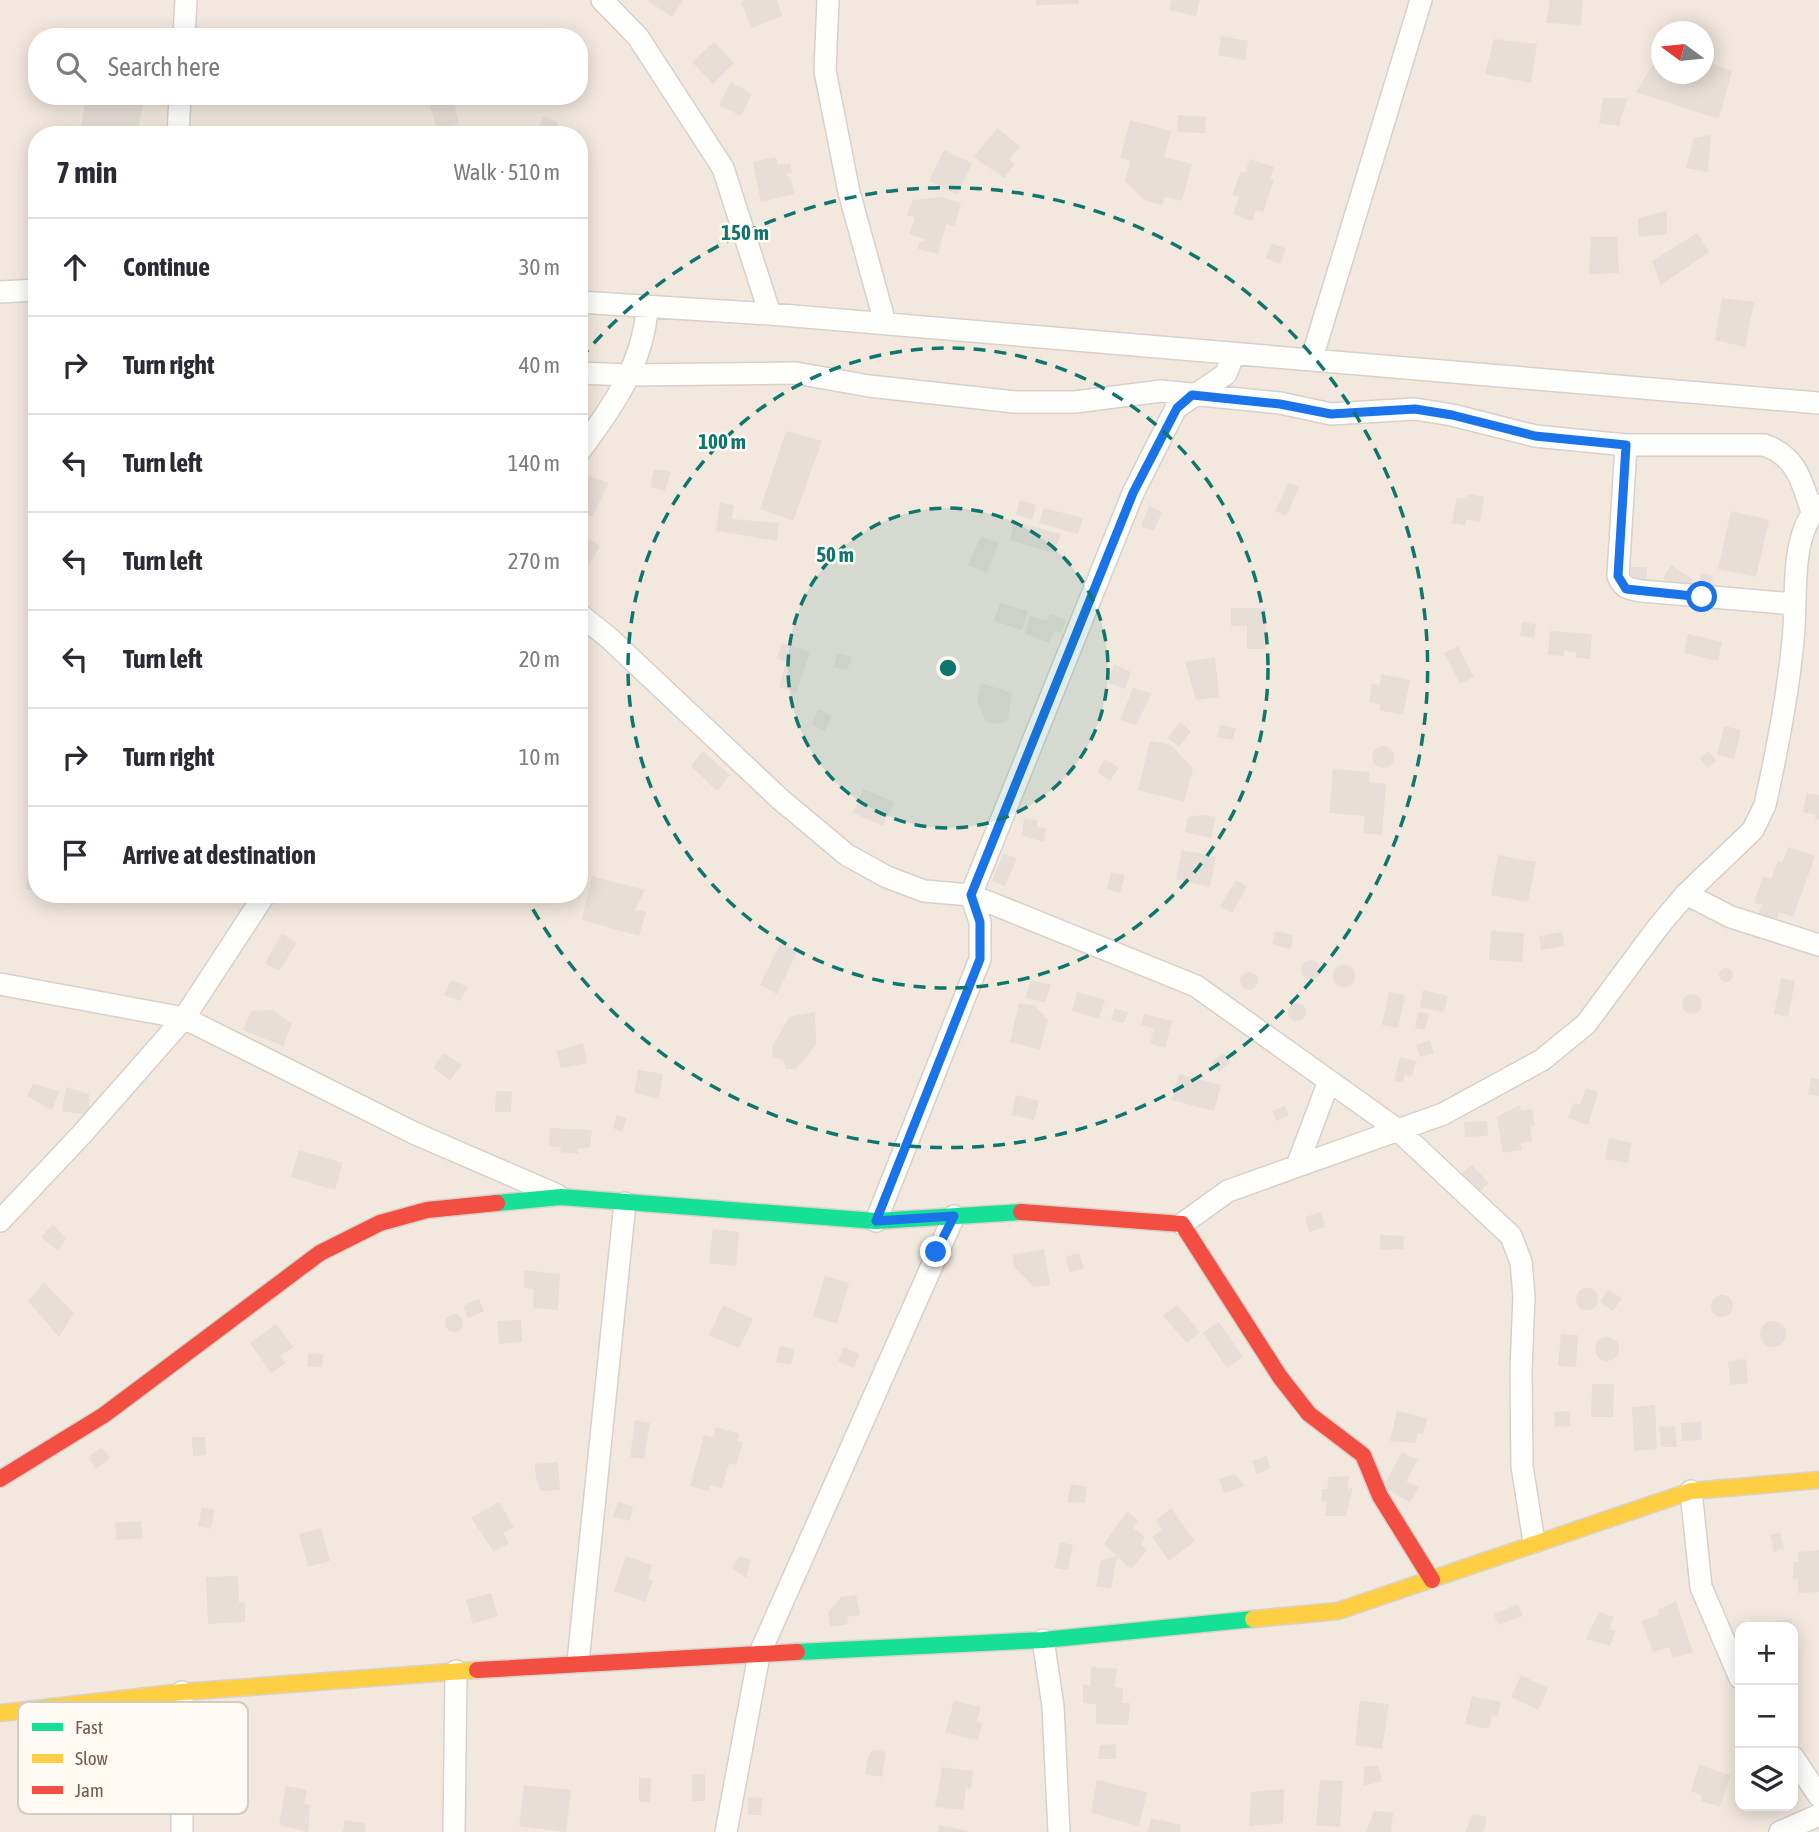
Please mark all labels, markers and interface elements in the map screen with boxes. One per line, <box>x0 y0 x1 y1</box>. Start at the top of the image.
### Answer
north arrow <box>1651 21 1714 84</box>
search box <box>28 28 588 105</box>
icon: search <box>52 48 90 86</box>
text: Search here <box>108 52 220 82</box>
text: 7 min <box>56 155 117 189</box>
text: Walk · 510 m <box>454 159 560 185</box>
text: 150 m <box>721 220 769 244</box>
icon: ahead <box>56 248 94 286</box>
text: Continue <box>123 252 210 282</box>
text: 30 m <box>519 254 560 280</box>
icon: right <box>56 346 94 384</box>
text: Turn right <box>123 350 214 380</box>
text: 40 m <box>519 352 560 378</box>
text: 100 m <box>698 429 746 453</box>
icon: left <box>56 444 94 482</box>
text: Turn left <box>123 448 203 478</box>
text: 140 m <box>508 450 560 476</box>
icon: left <box>56 542 94 580</box>
text: 50 m <box>816 542 854 566</box>
text: Turn left <box>123 546 203 576</box>
text: 270 m <box>508 548 560 574</box>
route start <box>1686 581 1717 612</box>
icon: left <box>56 640 94 678</box>
text: Turn left <box>123 644 203 674</box>
text: 20 m <box>519 646 560 672</box>
centre of rings <box>936 656 960 680</box>
icon: right <box>56 738 94 776</box>
text: Turn right <box>123 742 214 772</box>
text: 10 m <box>519 744 560 770</box>
icon: arrive <box>56 836 94 874</box>
text: Arrive at destination <box>123 840 316 870</box>
route end <box>920 1236 951 1267</box>
map controls <box>1735 1622 1798 1811</box>
button: + <box>1735 1622 1798 1685</box>
button: − <box>1735 1685 1798 1748</box>
legend <box>18 1702 248 1814</box>
text: Fast <box>75 1716 103 1738</box>
text: Slow <box>75 1747 109 1769</box>
button: layers <box>1735 1748 1798 1811</box>
text: Jam <box>75 1779 104 1801</box>

